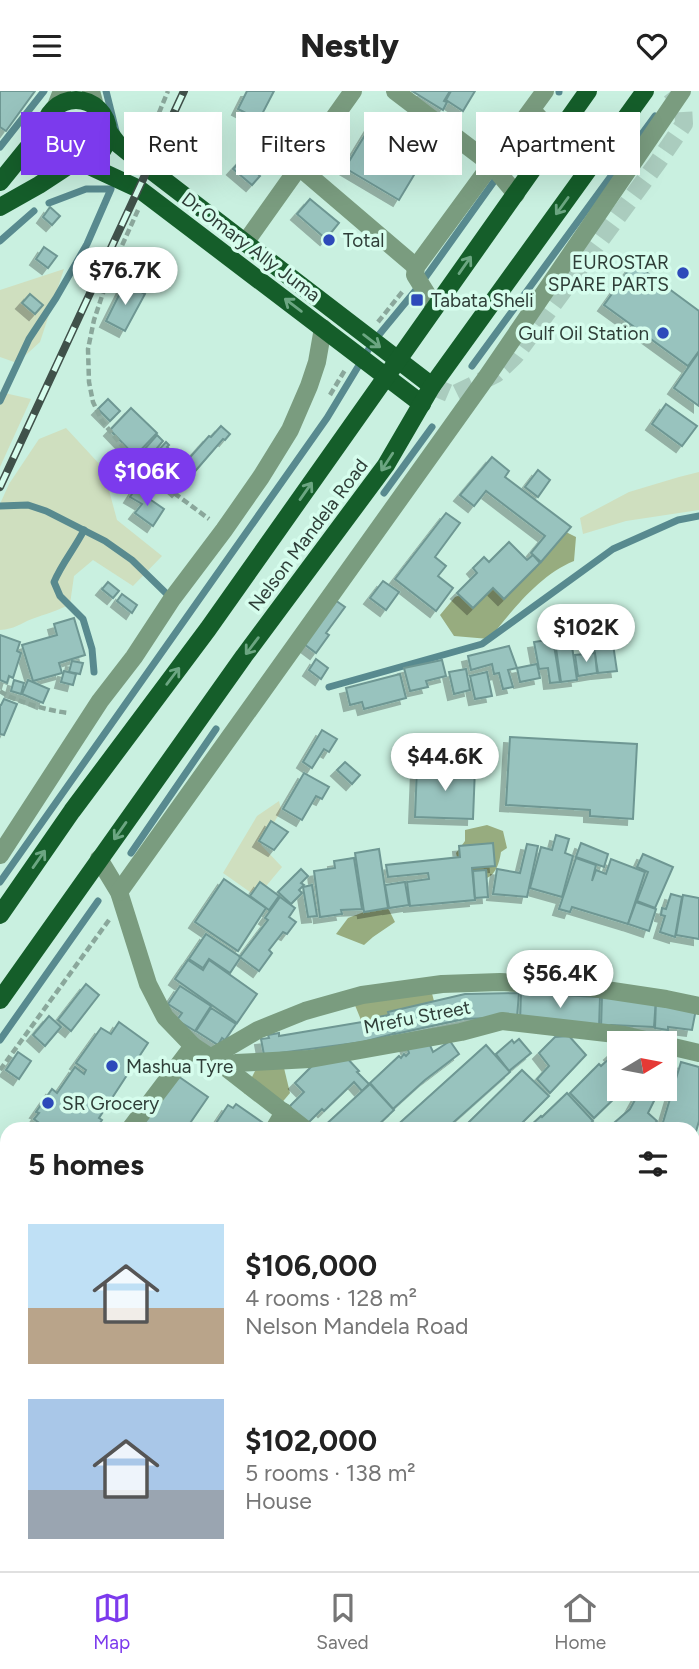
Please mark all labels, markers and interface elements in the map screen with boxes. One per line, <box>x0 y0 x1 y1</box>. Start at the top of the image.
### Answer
icon: menu <box>28 27 66 65</box>
text: Nestly <box>300 27 399 65</box>
icon: heart <box>633 27 671 65</box>
chip: Buy <box>21 112 110 175</box>
chip: Rent <box>124 112 222 175</box>
chip: Filters <box>236 112 350 175</box>
chip: New <box>364 112 462 175</box>
chip: Apartment <box>476 112 640 175</box>
street label: Dr.Omary Ally Juma <box>177 187 325 307</box>
one-way arrow <box>555 196 569 215</box>
place label: Total <box>343 229 384 252</box>
marker: Total <box>321 232 337 248</box>
pin: $76.7K <box>68 247 182 307</box>
place label: EUROSTAR SPARE PARTS <box>548 251 669 296</box>
text: $76.7K <box>89 256 161 284</box>
one-way arrow <box>458 256 472 275</box>
marker: EUROSTAR SPARE PARTS <box>675 265 691 281</box>
place label: Tabata Sheli <box>431 289 534 312</box>
marker: Tabata Sheli <box>409 292 425 308</box>
one-way arrow <box>284 298 303 312</box>
place label: Gulf Oil Station <box>518 322 649 345</box>
marker: Gulf Oil Station <box>655 325 671 341</box>
one-way arrow <box>362 333 381 348</box>
pin: $106K <box>98 449 196 508</box>
one-way arrow <box>380 452 394 472</box>
street label: Nelson Mandela Road <box>243 454 373 616</box>
text: $106K <box>114 457 180 485</box>
one-way arrow <box>299 482 313 501</box>
pin: $102K <box>537 605 635 664</box>
text: $102K <box>553 613 619 641</box>
one-way arrow <box>245 636 260 655</box>
one-way arrow <box>166 667 181 686</box>
pin: $44.6K <box>388 733 502 793</box>
text: $44.6K <box>407 742 483 770</box>
one-way arrow <box>113 821 127 840</box>
one-way arrow <box>32 850 46 869</box>
pin: $56.4K <box>503 951 617 1010</box>
text: $56.4K <box>522 959 598 987</box>
street label: Mrefu Street <box>362 995 472 1039</box>
north arrow <box>607 1031 677 1101</box>
map controls <box>607 1031 677 1101</box>
place label: Mashua Tyre <box>126 1055 233 1078</box>
marker: Mashua Tyre <box>104 1058 120 1074</box>
place label: SR Grocery <box>62 1092 159 1115</box>
marker: SR Grocery <box>40 1095 56 1111</box>
icon: filters <box>634 1145 672 1183</box>
text: 5 homes <box>28 1146 144 1183</box>
text: $106,000 <box>245 1247 377 1284</box>
icon: home <box>84 1252 168 1336</box>
text: 4 rooms · 128 m² <box>245 1284 417 1312</box>
text: Nelson Mandela Road <box>245 1312 468 1340</box>
text: $102,000 <box>245 1422 377 1459</box>
icon: home <box>84 1427 168 1511</box>
text: 5 rooms · 138 m² <box>245 1459 416 1487</box>
text: House <box>245 1487 312 1515</box>
tab: Map <box>93 1589 131 1654</box>
tab: Saved <box>316 1589 369 1654</box>
tab: Home <box>554 1589 606 1654</box>

